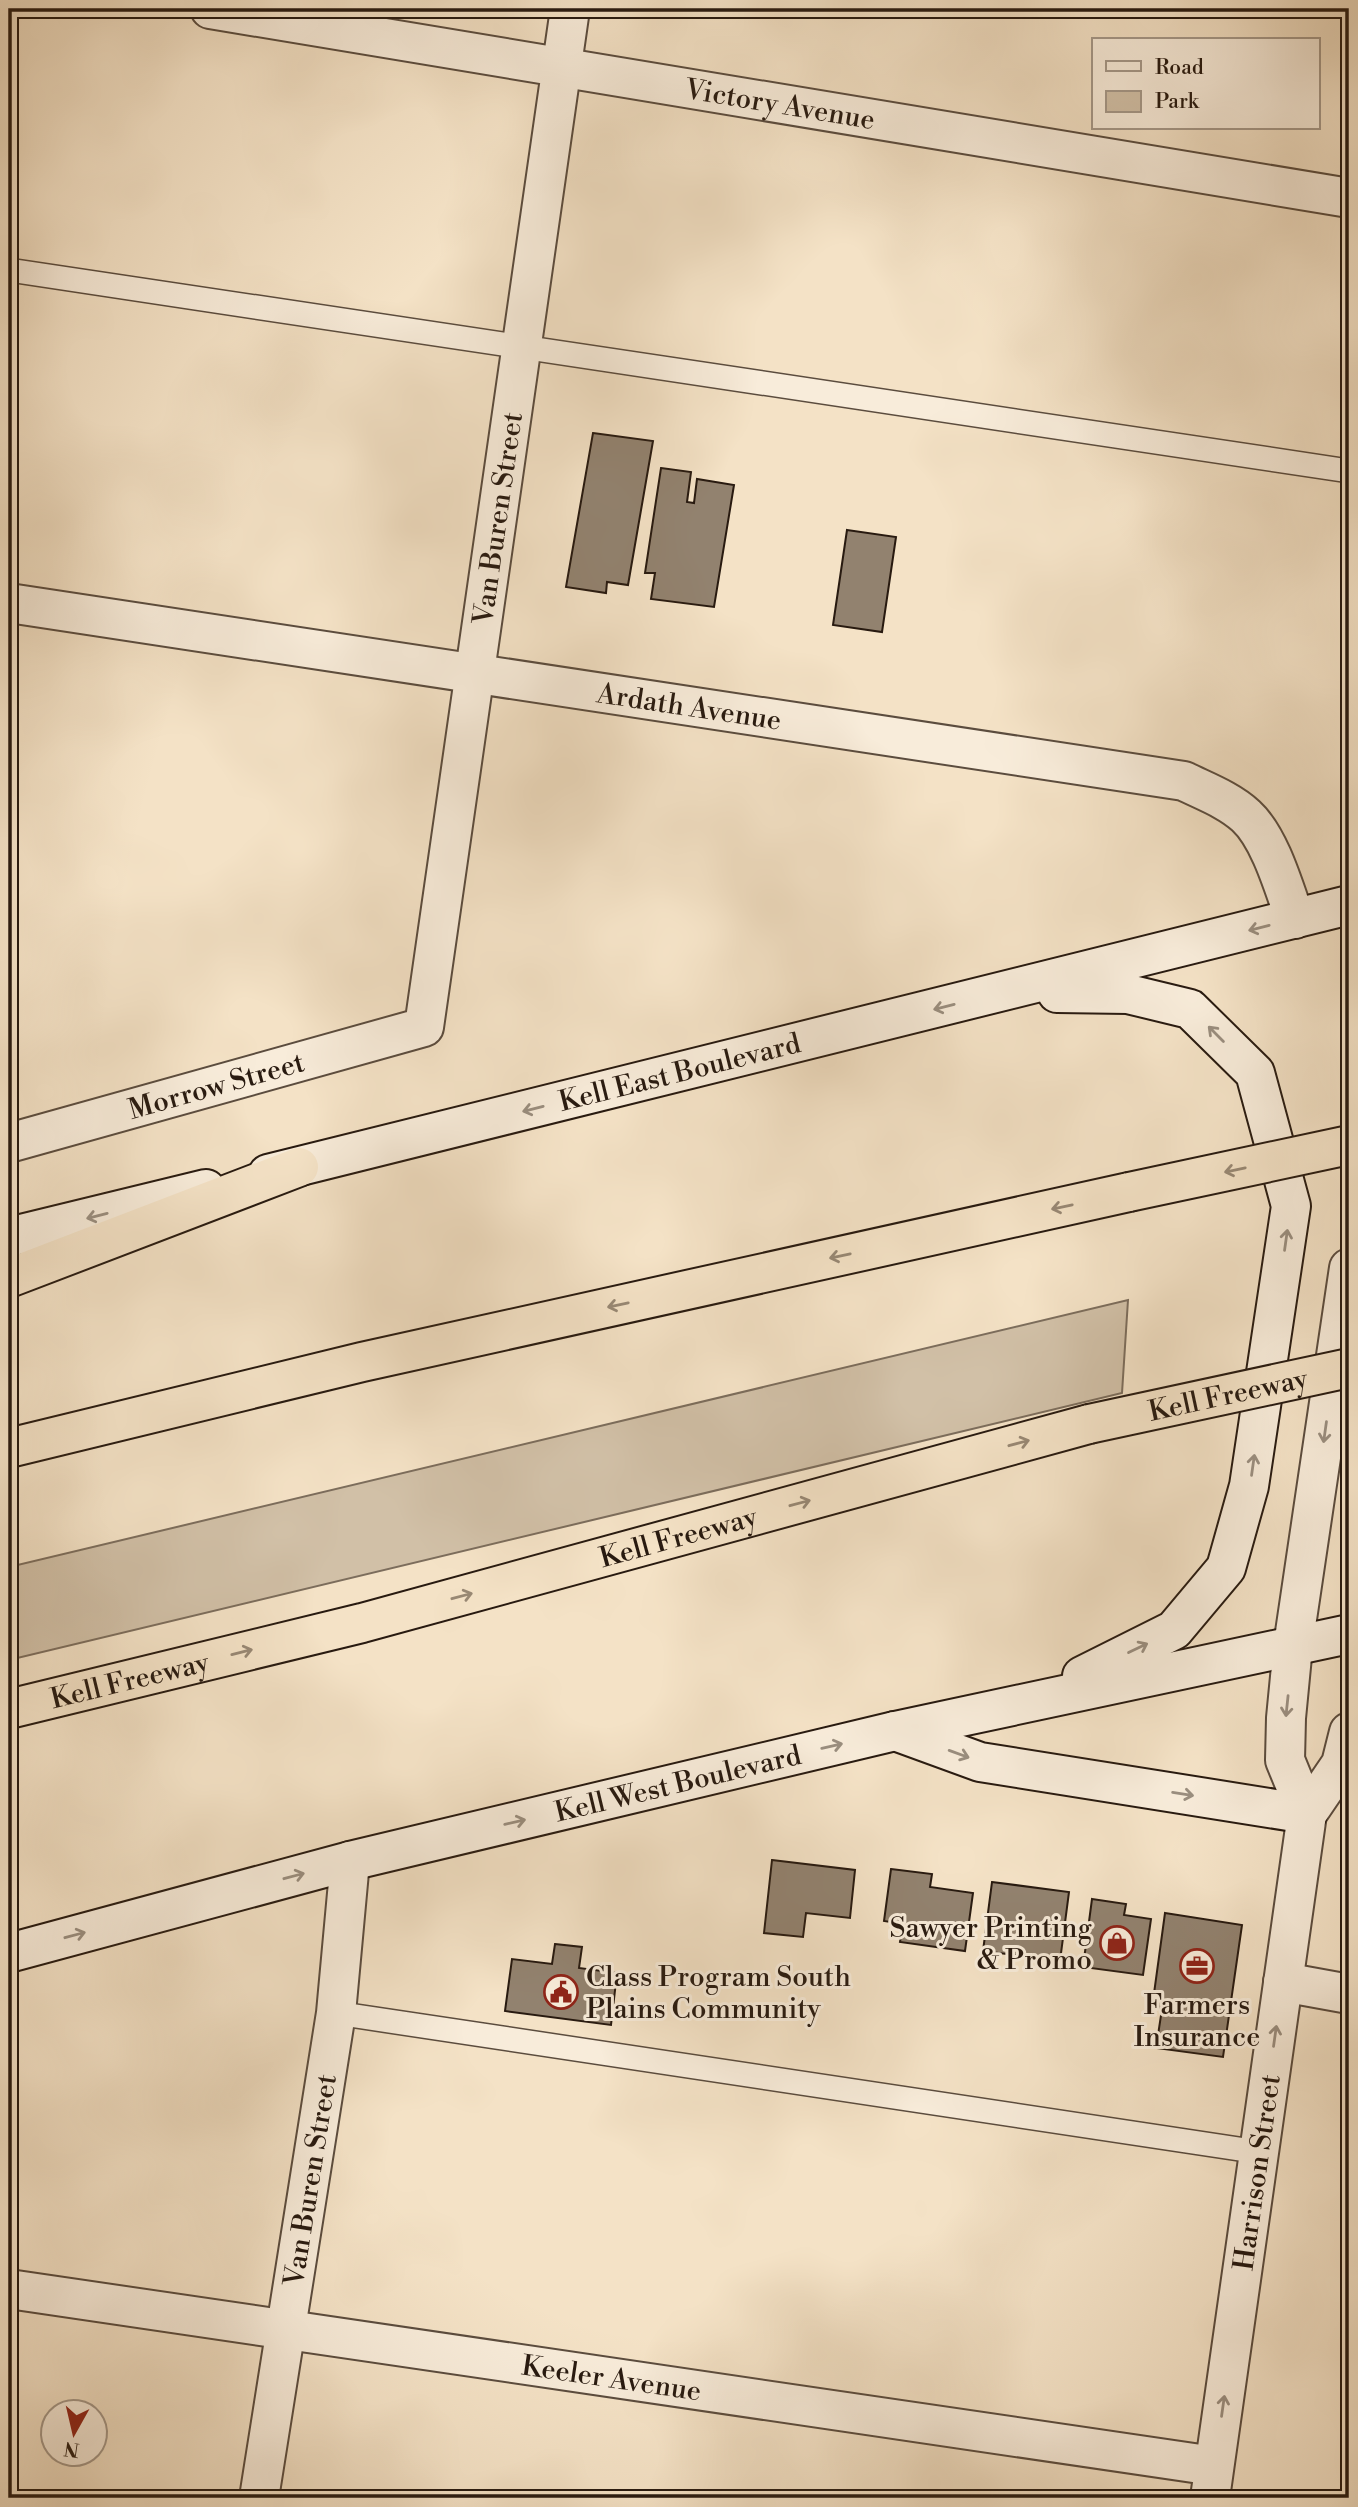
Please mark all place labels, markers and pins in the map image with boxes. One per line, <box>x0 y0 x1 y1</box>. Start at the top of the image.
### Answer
place label: Sawyer Printing & Promo <box>889 1911 1092 1978</box>
shop icon: Sawyer Printing & Promo <box>1098 1924 1136 1962</box>
office icon: Farmers Insurance <box>1178 1947 1216 1985</box>
place label: Class Program South Plains Community <box>586 1960 851 2027</box>
public building icon: Class Program South Plains Community <box>542 1973 580 2011</box>
place label: Farmers Insurance <box>1134 1988 1260 2055</box>

